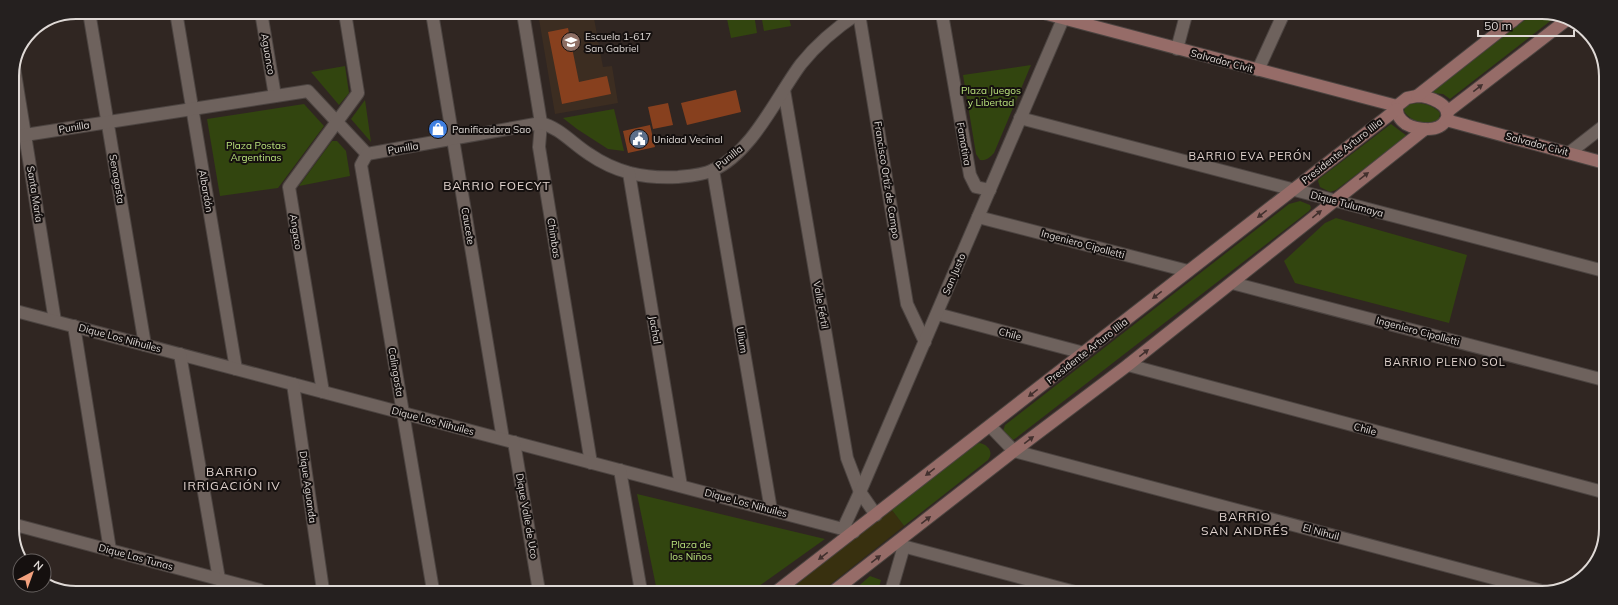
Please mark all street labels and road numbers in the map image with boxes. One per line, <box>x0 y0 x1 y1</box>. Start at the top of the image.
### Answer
street label: Aguanco <box>258 32 278 76</box>
street label: Salvador Civit <box>1189 46 1255 76</box>
street label: Presidente Arturo Illia <box>1299 115 1385 187</box>
street label: Punilla <box>58 118 90 136</box>
street label: Francisco Ortíz de Campo <box>871 120 903 240</box>
street label: Famatina <box>954 121 974 167</box>
street label: Salvador Civit <box>1504 129 1570 159</box>
street label: Punilla <box>387 139 419 157</box>
street label: Punilla <box>713 142 745 172</box>
street label: Senagasta <box>106 153 128 205</box>
street label: Santa María <box>24 165 46 223</box>
street label: Albardón <box>196 169 216 213</box>
street label: Dique Tulumaya <box>1309 188 1385 220</box>
street label: Caucete <box>458 206 478 246</box>
street label: Angaco <box>287 213 305 251</box>
street label: Chimbas <box>544 217 564 259</box>
street label: Ingeniero Cipolletti <box>1040 227 1126 261</box>
street label: San Justo <box>939 251 969 297</box>
street label: Valle Fértil <box>810 280 832 330</box>
street label: Ingeniero Cipolletti <box>1375 314 1461 348</box>
street label: Jachal <box>646 315 664 345</box>
street label: Presidente Arturo Illia <box>1044 315 1130 387</box>
street label: Dique Los Nihuiles <box>77 321 163 355</box>
street label: Chile <box>997 325 1023 343</box>
street label: Ulium <box>733 326 751 354</box>
street label: Calingasta <box>385 346 407 398</box>
street label: Dique Los Nihuiles <box>390 404 476 438</box>
street label: Chile <box>1352 420 1378 438</box>
street label: Dique Aguanda <box>297 450 319 524</box>
street label: Dique Valle de Uco <box>513 472 541 560</box>
street label: Dique Los Nihuiles <box>703 486 789 520</box>
street label: El Nihuil <box>1301 521 1341 543</box>
street label: Dique Las Tunas <box>97 541 175 573</box>

